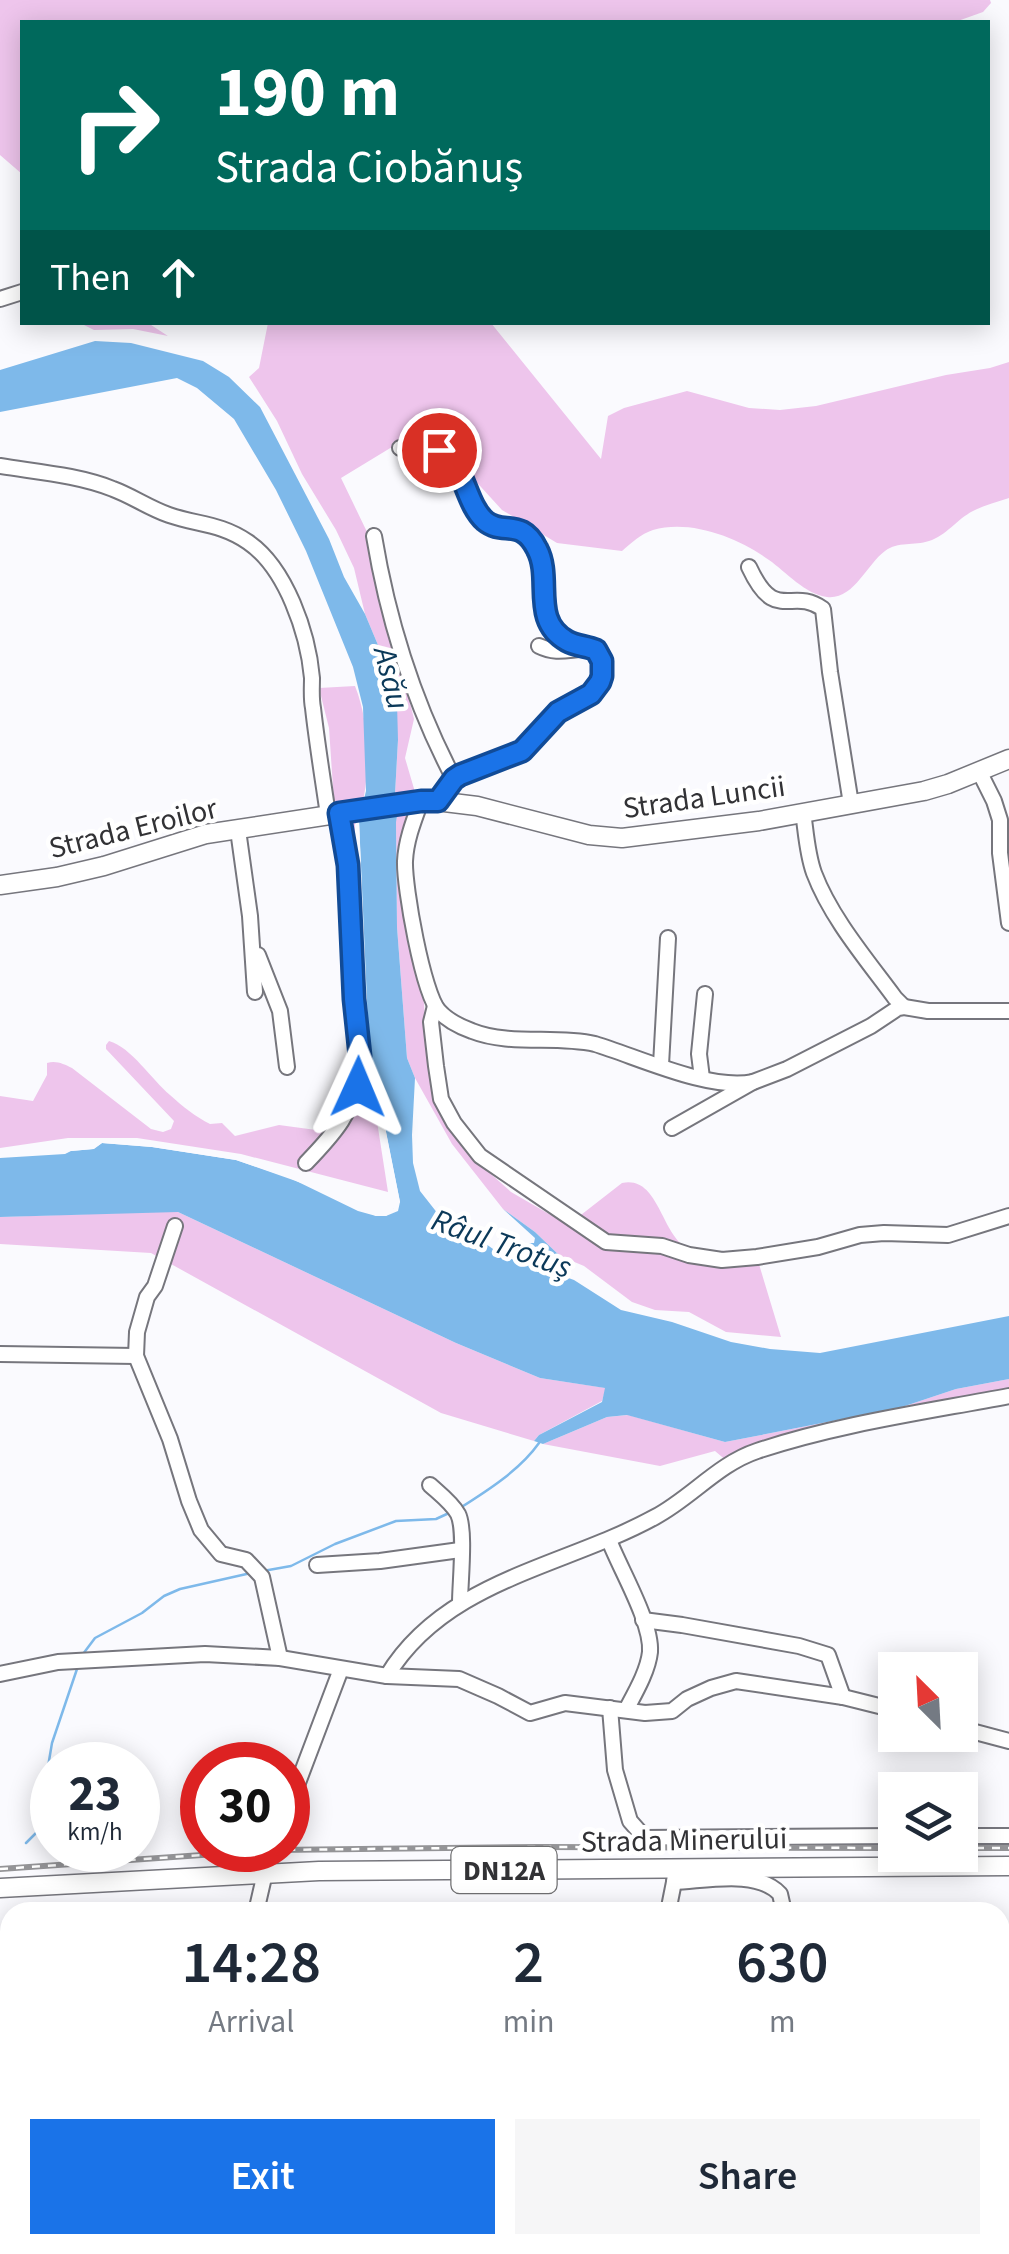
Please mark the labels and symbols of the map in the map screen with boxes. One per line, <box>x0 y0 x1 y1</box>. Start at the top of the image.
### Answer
pin <box>397 408 482 493</box>
water label: Asău <box>361 640 421 714</box>
street label: Strada Luncii <box>620 765 788 830</box>
street label: Strada Eroilor <box>45 787 222 870</box>
position arrow <box>306 1035 410 1139</box>
water label: Râul Trotuș <box>425 1197 578 1291</box>
north arrow <box>878 1652 978 1752</box>
speed limit sign: 30 <box>180 1742 310 1872</box>
street label: Strada Minerului <box>580 1817 788 1864</box>
road number: DN12A <box>452 1847 556 1893</box>

